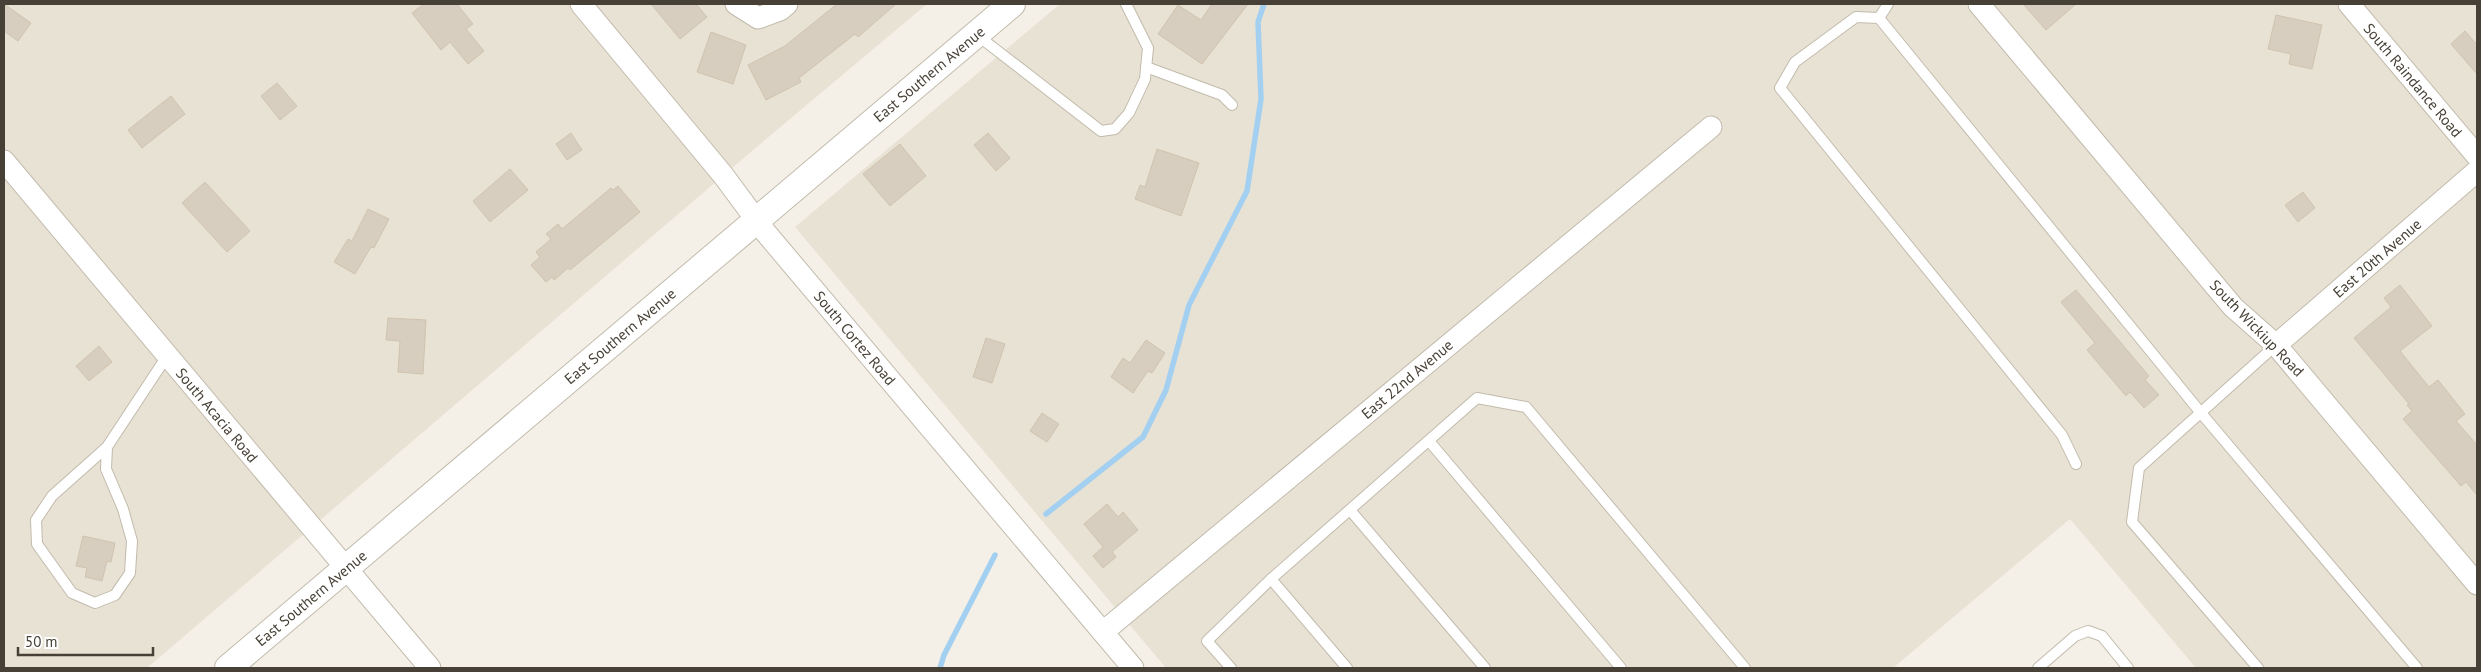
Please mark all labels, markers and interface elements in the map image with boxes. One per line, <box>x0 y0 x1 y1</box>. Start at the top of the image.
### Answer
street label: South Raindance Road <box>2360 19 2466 141</box>
street label: East Southern Avenue <box>869 22 989 126</box>
street label: East 20th Avenue <box>2329 214 2425 302</box>
street label: South Wickiup Road <box>2206 276 2308 380</box>
street label: East Southern Avenue <box>560 284 680 388</box>
street label: South Cortez Road <box>810 287 900 389</box>
street label: East 22nd Avenue <box>1357 335 1457 423</box>
street label: South Acacia Road <box>172 364 262 466</box>
street label: East Southern Avenue <box>251 546 371 650</box>
scale bar <box>18 624 152 656</box>
text: 50 m <box>25 632 58 651</box>

